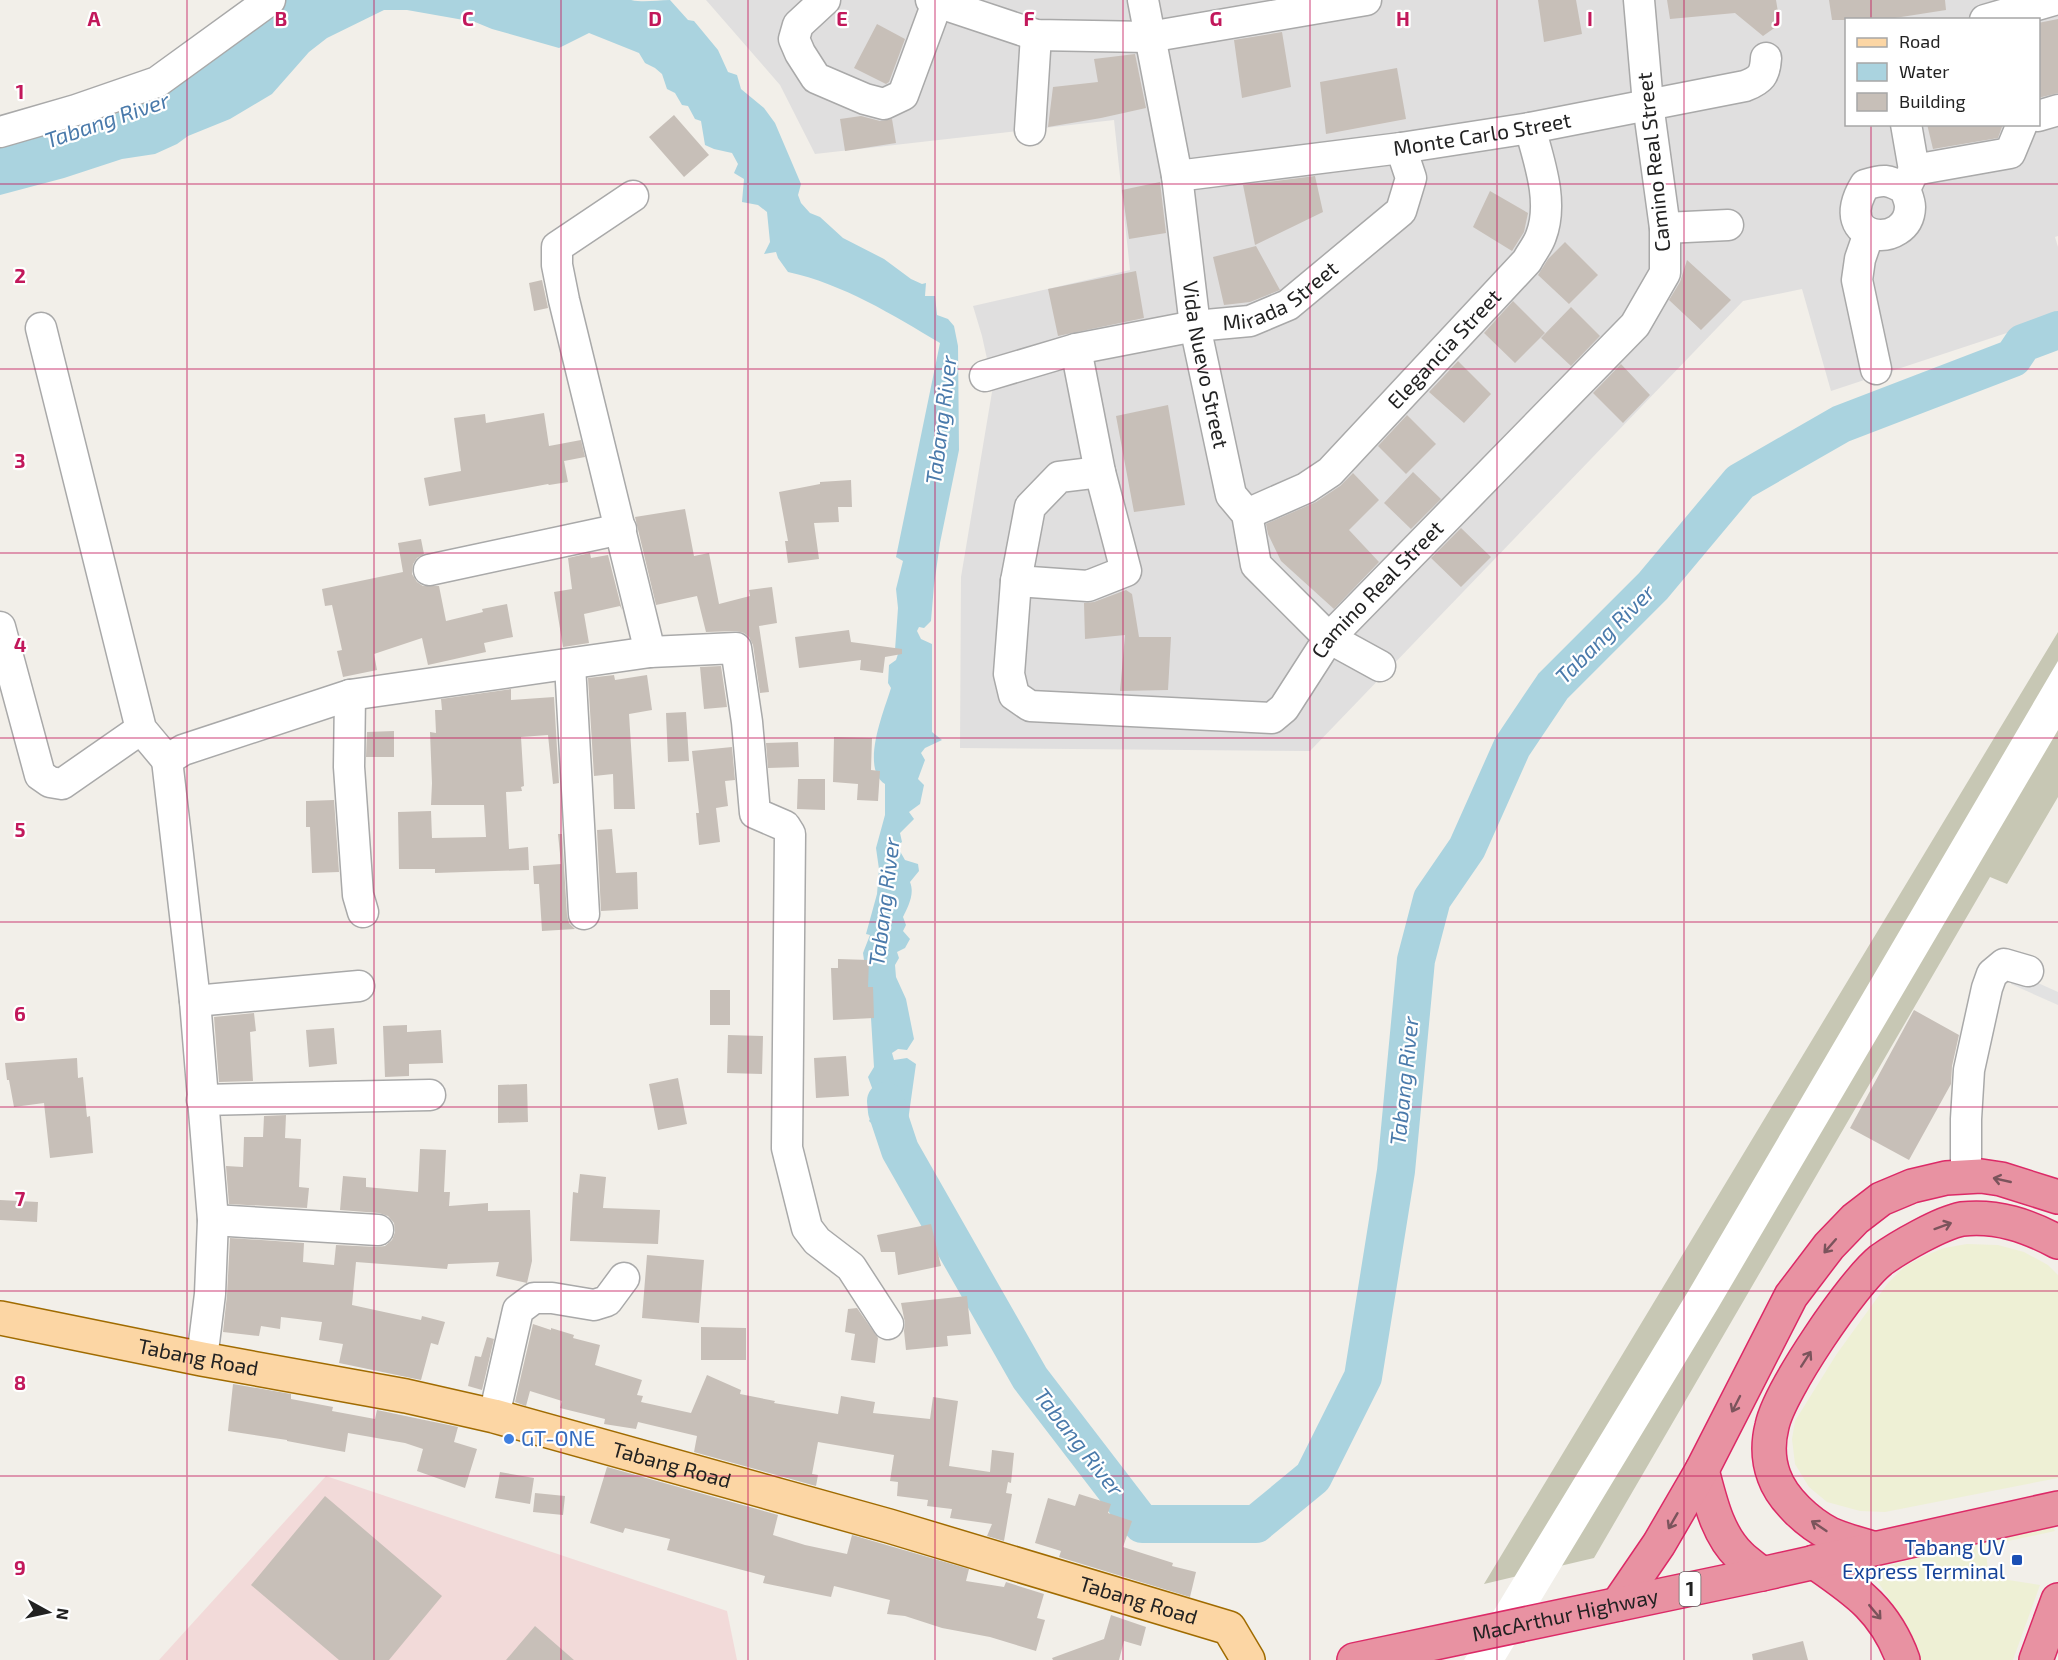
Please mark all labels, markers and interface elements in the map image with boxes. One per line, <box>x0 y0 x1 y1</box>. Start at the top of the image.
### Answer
text: A <box>87 6 101 30</box>
text: B <box>275 6 287 30</box>
text: C <box>462 6 474 30</box>
text: D <box>648 6 662 30</box>
text: E <box>836 6 848 30</box>
text: F <box>1023 6 1035 30</box>
text: G <box>1210 6 1222 30</box>
text: H <box>1396 6 1410 30</box>
text: I <box>1587 6 1593 30</box>
text: J <box>1773 6 1781 30</box>
legend <box>1845 18 2040 126</box>
text: Road <box>1899 30 1940 52</box>
text: Water <box>1899 60 1949 82</box>
street label: Camino Real Street <box>1631 71 1674 253</box>
text: 1 <box>16 79 24 103</box>
water label: Tabang River <box>41 85 173 152</box>
text: Building <box>1899 90 1966 112</box>
street label: Monte Carlo Street <box>1391 106 1573 160</box>
street label: Mirada Street <box>1221 255 1342 334</box>
text: 2 <box>14 263 26 287</box>
street label: Vida Nuevo Street <box>1179 279 1235 450</box>
street label: Elegancia Street <box>1381 283 1505 414</box>
water label: Tabang River <box>919 353 961 486</box>
text: 3 <box>14 448 26 472</box>
street label: Camino Real Street <box>1305 515 1448 662</box>
water label: Tabang River <box>1549 577 1660 688</box>
text: 4 <box>14 632 27 656</box>
text: 5 <box>14 817 26 841</box>
water label: Tabang River <box>862 835 904 968</box>
text: 6 <box>14 1001 26 1025</box>
water label: Tabang River <box>1383 1014 1423 1147</box>
one-way arrow <box>1993 1174 2012 1185</box>
text: 7 <box>15 1186 26 1210</box>
one-way arrow <box>1933 1220 1952 1231</box>
one-way arrow <box>1823 1238 1837 1253</box>
street label: Tabang Road <box>136 1332 261 1380</box>
one-way arrow <box>1801 1351 1813 1368</box>
text: 8 <box>14 1370 26 1394</box>
water label: Tabang River <box>1030 1382 1131 1501</box>
one-way arrow <box>1730 1395 1742 1412</box>
place label: GT-ONE <box>521 1425 595 1450</box>
marker: GT-ONE <box>502 1432 516 1446</box>
street label: Tabang Road <box>610 1436 734 1492</box>
one-way arrow <box>1666 1512 1678 1529</box>
one-way arrow <box>1812 1520 1828 1532</box>
place label: Tabang UV Express Terminal <box>1842 1534 2006 1583</box>
marker: Tabang UV Express Terminal <box>2010 1553 2024 1567</box>
text: 9 <box>14 1555 26 1579</box>
street label: Tabang Road <box>1077 1570 1201 1629</box>
road number: 1 <box>1680 1572 1700 1606</box>
north arrow <box>18 1582 78 1642</box>
street label: MacArthur Highway <box>1470 1582 1660 1646</box>
one-way arrow <box>1869 1604 1882 1620</box>
text: N <box>53 1607 74 1621</box>

